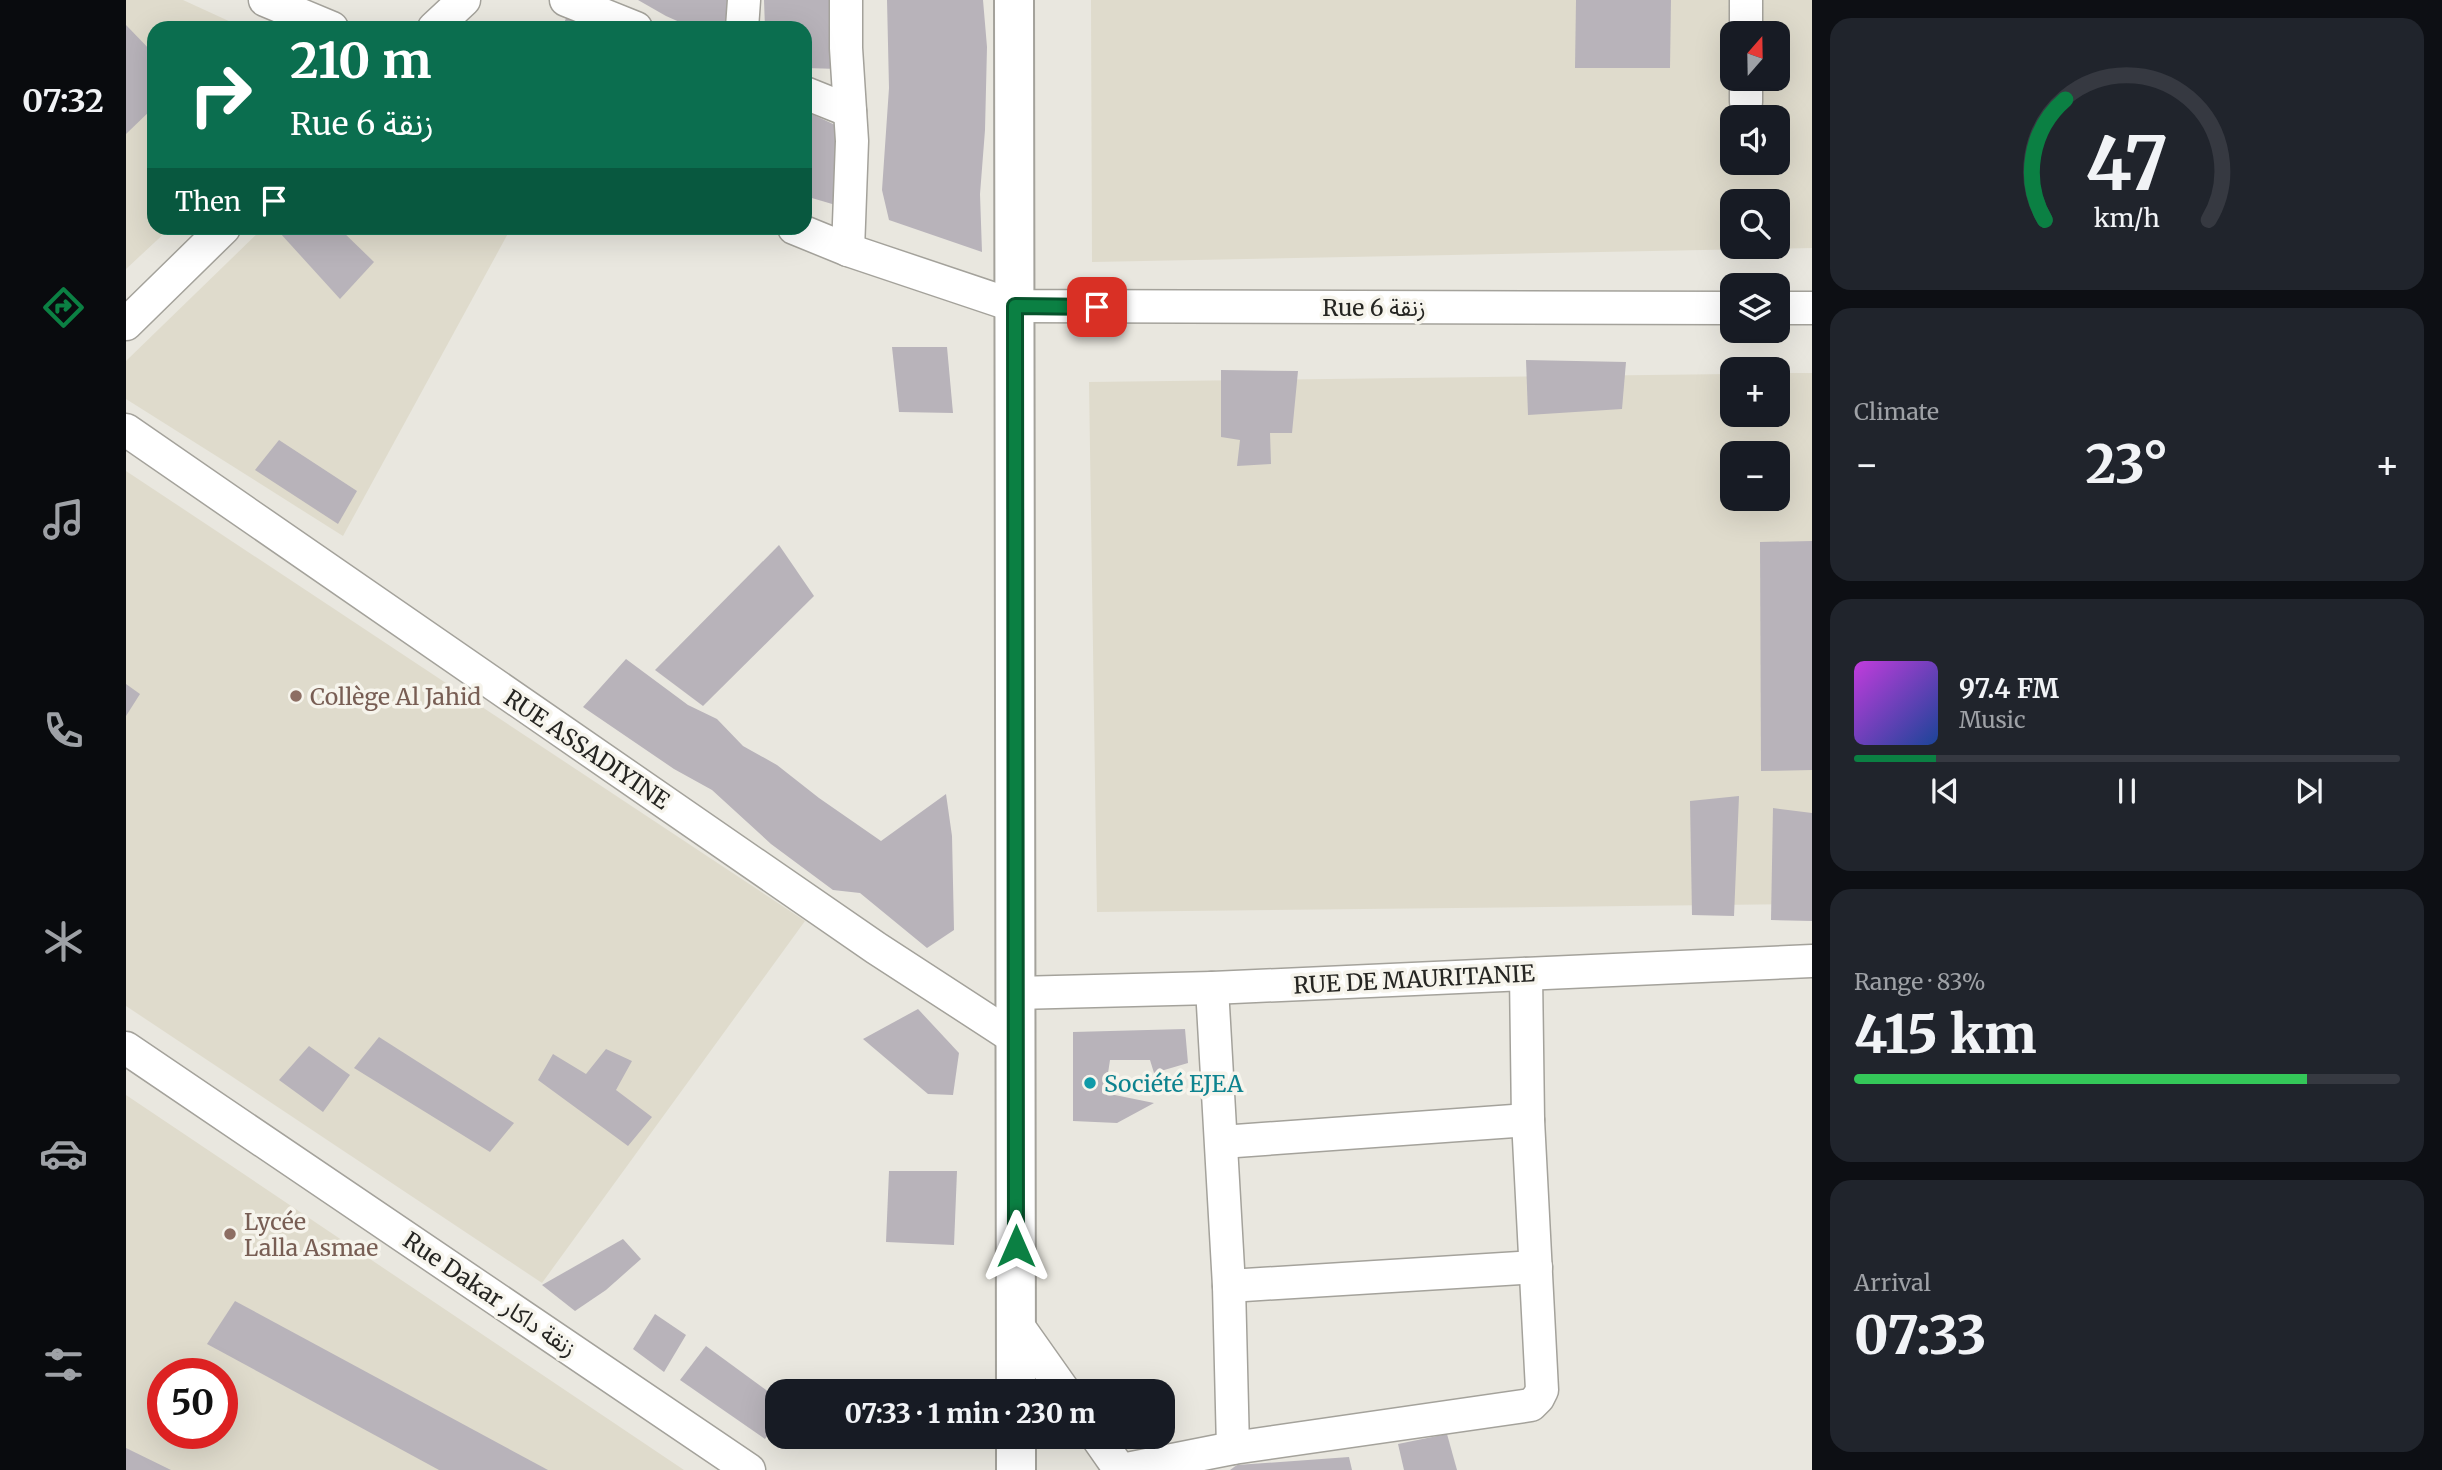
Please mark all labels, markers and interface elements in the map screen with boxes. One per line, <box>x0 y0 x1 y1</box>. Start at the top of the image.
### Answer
north arrow <box>1720 21 1790 91</box>
map controls <box>1720 21 1790 511</box>
text: 210 m <box>290 30 431 91</box>
icon: right <box>175 49 266 140</box>
text: 07:32 <box>22 81 104 121</box>
text: Rue 6 زنقة <box>290 104 434 144</box>
button: sound <box>1720 105 1790 175</box>
text: 47 <box>2086 119 2168 211</box>
icon: arrive <box>255 182 293 220</box>
text: Then <box>175 185 241 218</box>
button: search <box>1720 189 1790 259</box>
text: km/h <box>2094 202 2160 234</box>
button: layers <box>1720 273 1790 343</box>
pin <box>1067 277 1127 337</box>
icon: directions <box>39 283 88 332</box>
icon: arrive <box>1078 288 1116 326</box>
street label: Rue 6 زنقة <box>1322 293 1426 322</box>
button: + <box>1720 357 1790 427</box>
text: Climate <box>1854 397 1939 426</box>
text: 23° <box>2086 432 2169 497</box>
button: − <box>1720 441 1790 511</box>
text: − <box>1854 441 1879 488</box>
text: + <box>2375 441 2400 488</box>
icon: music <box>39 495 88 544</box>
text: 97.4 FM <box>1959 672 2059 705</box>
place label: Collège Al Jahid <box>310 682 481 711</box>
street label: RUE ASSADIYINE <box>499 683 676 815</box>
marker: Collège Al Jahid <box>288 688 304 704</box>
text: Music <box>1959 705 2026 734</box>
icon: phone <box>39 706 88 755</box>
icon: previous <box>1926 772 1964 810</box>
icon: pause <box>2108 772 2146 810</box>
icon: next <box>2290 772 2328 810</box>
icon: climate <box>39 917 88 966</box>
street label: RUE DE MAURITANIE <box>1293 958 1536 1000</box>
text: Range · 83% <box>1854 967 1986 996</box>
text: 415 km <box>1854 1002 2036 1067</box>
place label: Société EJEA <box>1104 1069 1244 1098</box>
marker: Société EJEA <box>1082 1075 1098 1091</box>
icon: car <box>39 1129 88 1178</box>
place label: Lycée Lalla Asmae <box>244 1207 378 1262</box>
position arrow <box>979 1209 1053 1283</box>
street label: Rue Dakar زنقة داكار <box>398 1225 582 1363</box>
marker: Lycée Lalla Asmae <box>222 1226 238 1242</box>
text: Arrival <box>1854 1268 1931 1297</box>
text: 07:33 <box>1854 1303 1987 1368</box>
icon: filters <box>39 1340 88 1389</box>
speed limit sign: 50 <box>147 1358 238 1449</box>
text: 07:33 · 1 min · 230 m <box>845 1397 1095 1430</box>

